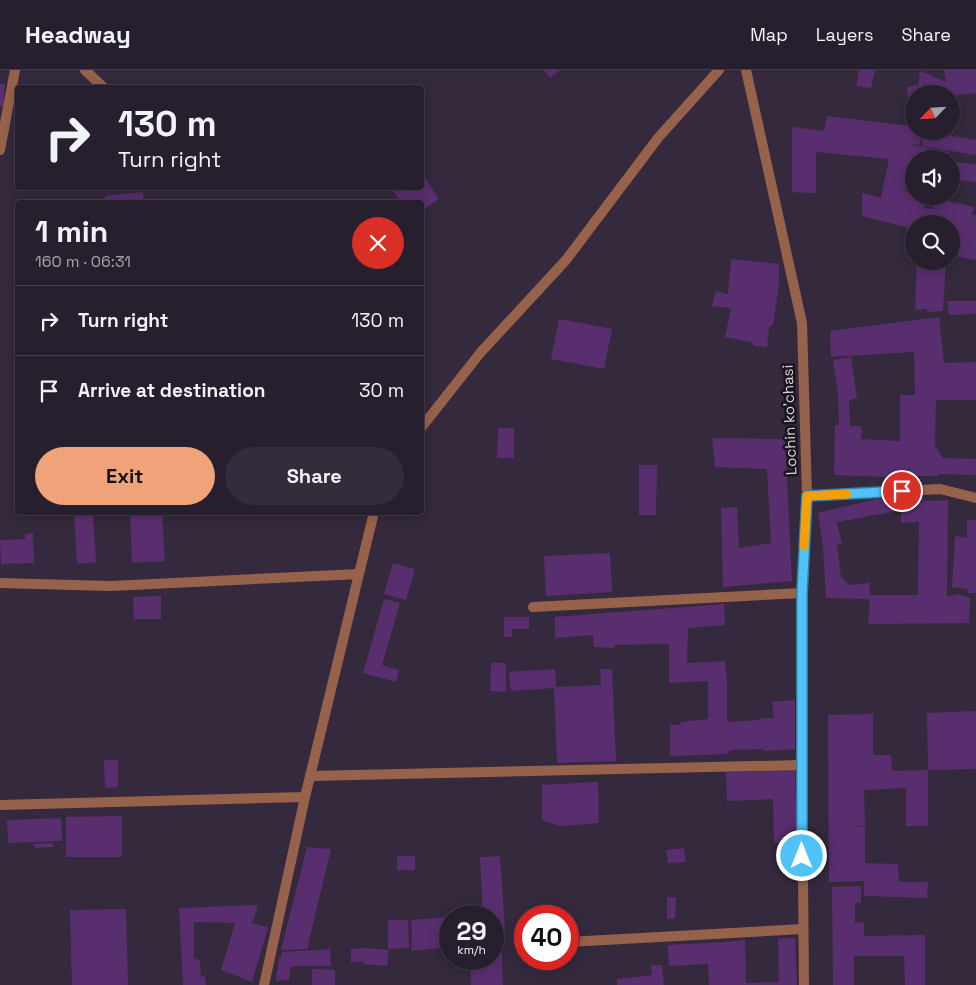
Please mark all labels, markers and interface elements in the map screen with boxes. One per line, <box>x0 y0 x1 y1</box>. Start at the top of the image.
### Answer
text: Headway <box>25 19 131 50</box>
text: Map <box>750 23 788 46</box>
text: Layers <box>816 23 873 46</box>
text: Share <box>901 23 951 46</box>
north arrow <box>905 85 960 140</box>
map controls <box>905 85 960 270</box>
text: 130 m <box>118 102 217 146</box>
icon: right <box>35 105 100 170</box>
text: Turn right <box>118 145 221 173</box>
button: sound <box>905 150 960 205</box>
text: 1 min <box>35 212 108 251</box>
button: search <box>905 215 960 270</box>
button: close <box>352 217 404 269</box>
text: 160 m · 06:31 <box>35 251 131 272</box>
icon: right <box>35 307 63 335</box>
text: Turn right <box>78 308 168 333</box>
text: 130 m <box>351 308 404 333</box>
street label: Lochin ko'chasi <box>778 365 800 475</box>
icon: arrive <box>35 377 63 405</box>
text: Arrive at destination <box>78 378 266 403</box>
text: 30 m <box>359 378 404 403</box>
button: Exit <box>35 447 215 505</box>
button: Share <box>225 447 404 505</box>
pin <box>881 470 923 512</box>
icon: arrive <box>888 477 916 505</box>
position arrow <box>775 829 827 881</box>
speed limit sign: 40 <box>514 905 579 970</box>
text: 29 <box>456 915 487 947</box>
text: km/h <box>457 942 486 958</box>

